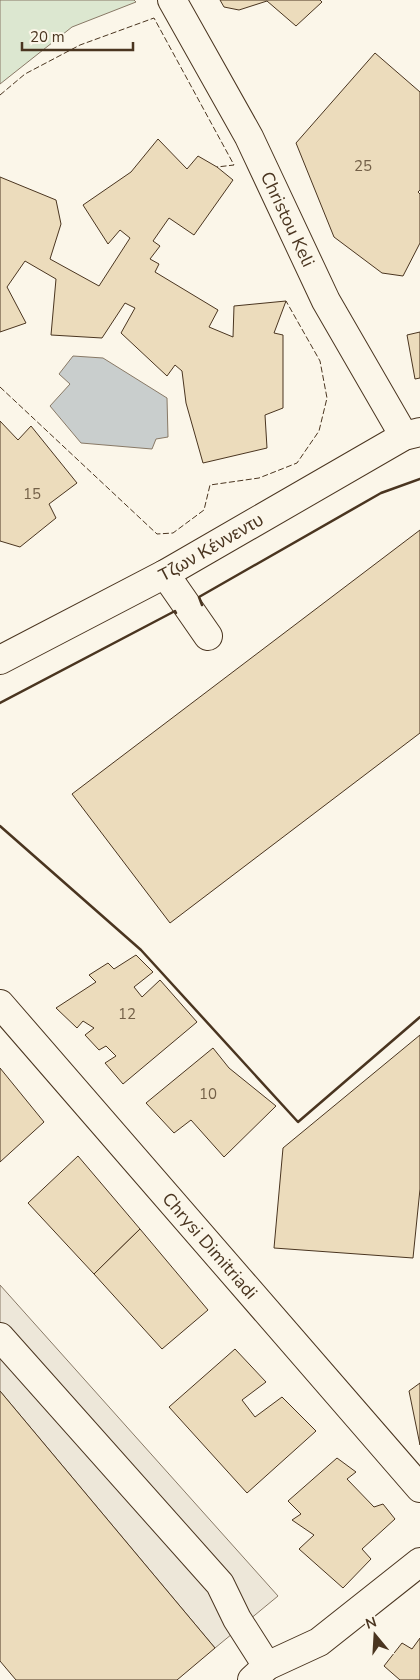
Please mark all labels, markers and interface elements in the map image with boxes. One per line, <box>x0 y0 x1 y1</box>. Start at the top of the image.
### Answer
scale bar <box>22 20 134 52</box>
text: 20 m <box>30 27 65 47</box>
house number: 25 <box>354 156 372 176</box>
street label: Christou Keli <box>255 168 320 271</box>
house number: 15 <box>23 484 41 504</box>
street label: Τζων Κέννεντυ <box>154 508 268 587</box>
house number: 12 <box>118 1004 136 1024</box>
house number: 10 <box>199 1084 217 1104</box>
street label: Chrysi Dimitriadi <box>157 1187 263 1304</box>
north arrow <box>350 1610 400 1660</box>
text: N <box>363 1612 379 1634</box>

